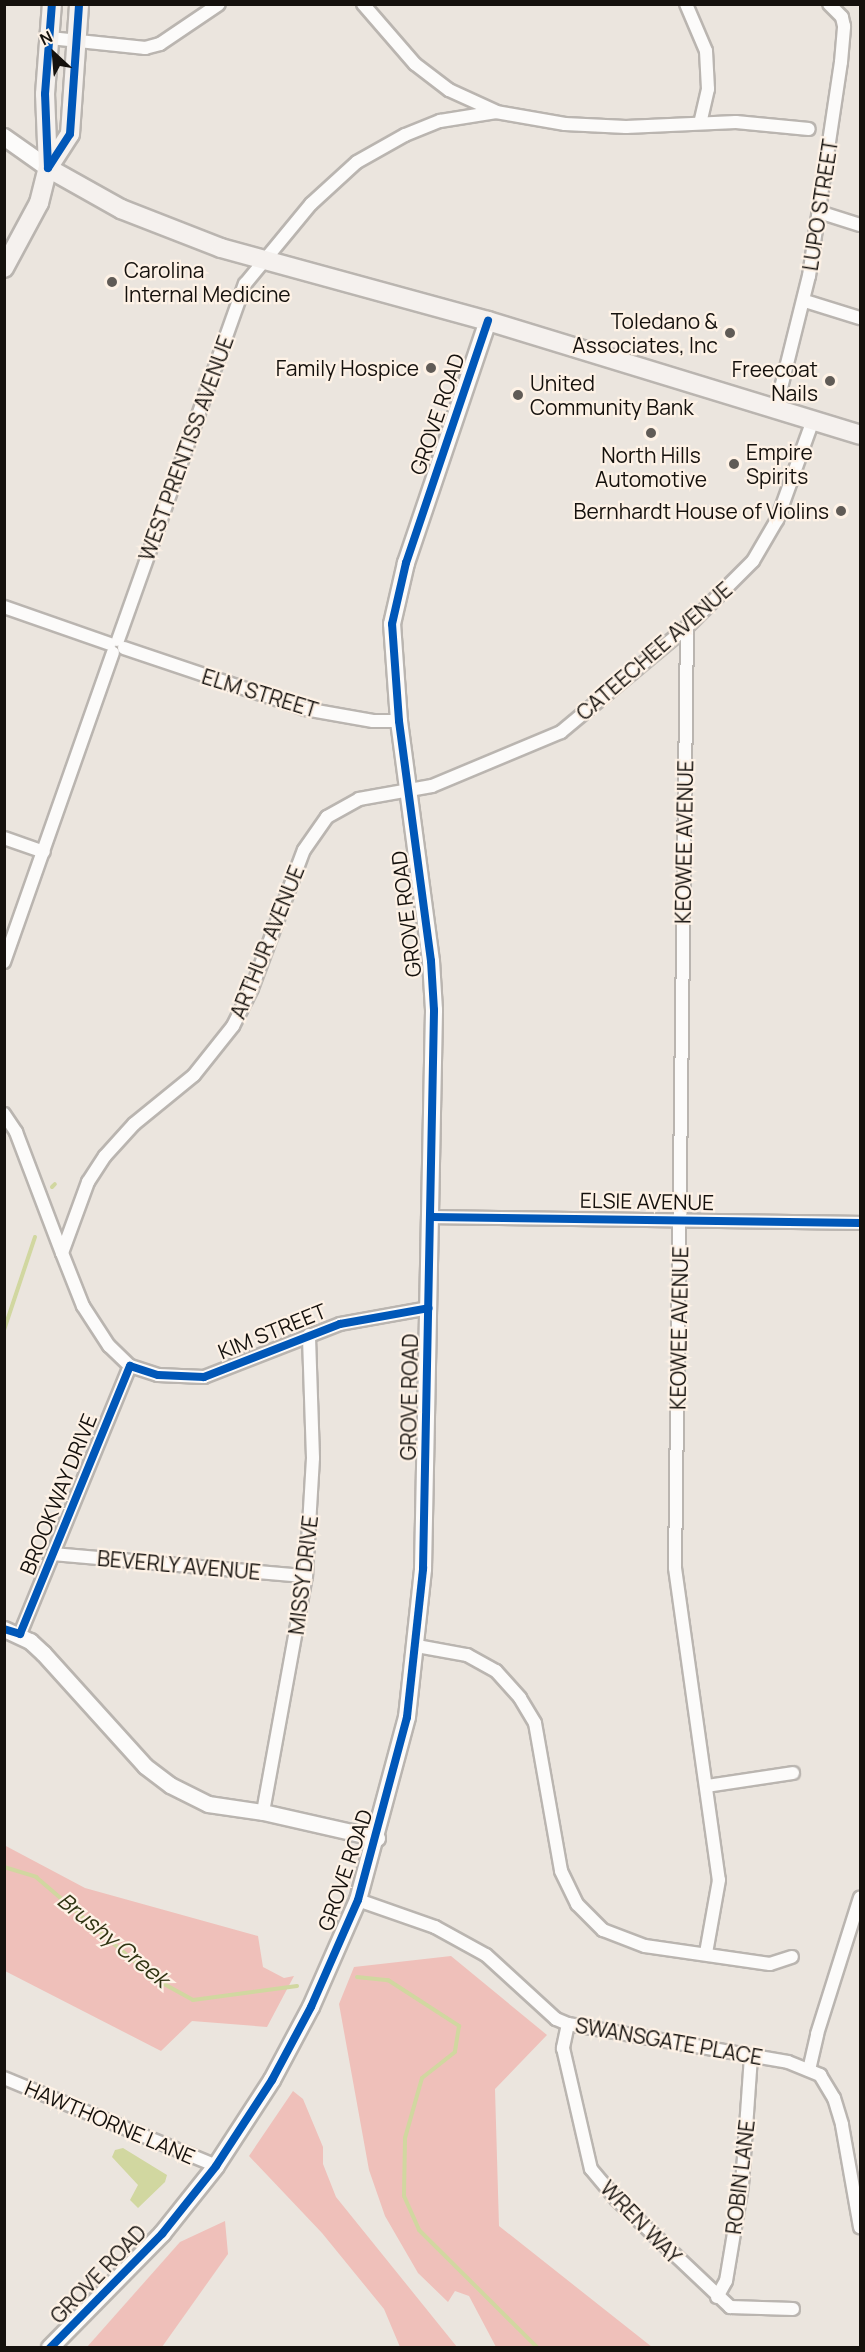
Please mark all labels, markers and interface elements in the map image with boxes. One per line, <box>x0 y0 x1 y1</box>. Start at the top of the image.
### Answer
north arrow <box>24 24 84 84</box>
text: N <box>36 25 56 50</box>
street label: LUPO STREET <box>797 137 843 273</box>
place label: Carolina Internal Medicine <box>124 257 291 307</box>
marker: Carolina Internal Medicine <box>105 275 119 289</box>
place label: Toledano & Associates, Inc <box>572 308 718 358</box>
marker: Toledano & Associates, Inc <box>723 326 737 340</box>
street label: WEST PRENTISS AVENUE <box>133 332 239 564</box>
street label: GROVE ROAD <box>404 350 470 478</box>
place label: Family Hospice <box>276 355 419 381</box>
place label: Freecoat Nails <box>732 356 818 406</box>
marker: Family Hospice <box>424 361 438 375</box>
place label: United Community Bank <box>530 370 694 420</box>
marker: Freecoat Nails <box>823 374 837 388</box>
marker: United Community Bank <box>511 388 525 402</box>
marker: North Hills Automotive <box>644 426 658 440</box>
place label: Empire Spirits <box>746 439 813 489</box>
place label: North Hills Automotive <box>595 442 707 492</box>
marker: Empire Spirits <box>727 457 741 471</box>
place label: Bernhardt House of Violins <box>574 498 829 524</box>
marker: Bernhardt House of Violins <box>834 504 848 518</box>
street label: CATEECHEE AVENUE <box>571 577 737 725</box>
street label: ELM STREET <box>199 663 321 723</box>
street label: KEOWEE AVENUE <box>670 760 698 924</box>
street label: GROVE ROAD <box>386 850 426 978</box>
street label: ARTHUR AVENUE <box>225 862 309 1022</box>
street label: ELSIE AVENUE <box>580 1187 714 1215</box>
street label: KEOWEE AVENUE <box>665 1246 693 1410</box>
street label: KIM STREET <box>214 1298 330 1364</box>
street label: GROVE ROAD <box>395 1333 423 1461</box>
street label: BROOKWAY DRIVE <box>14 1410 102 1578</box>
street label: MISSY DRIVE <box>283 1513 323 1637</box>
street label: BEVERLY AVENUE <box>96 1545 262 1585</box>
street label: GROVE ROAD <box>312 1806 378 1934</box>
water label: Brushy Creek <box>52 1887 174 1993</box>
street label: SWANSGATE PLACE <box>573 2012 765 2070</box>
street label: HAWTHORNE LANE <box>21 2075 199 2169</box>
street label: ROBIN LANE <box>720 2118 760 2236</box>
street label: WREN WAY <box>595 2175 687 2269</box>
street label: GROVE ROAD <box>45 2220 151 2328</box>

